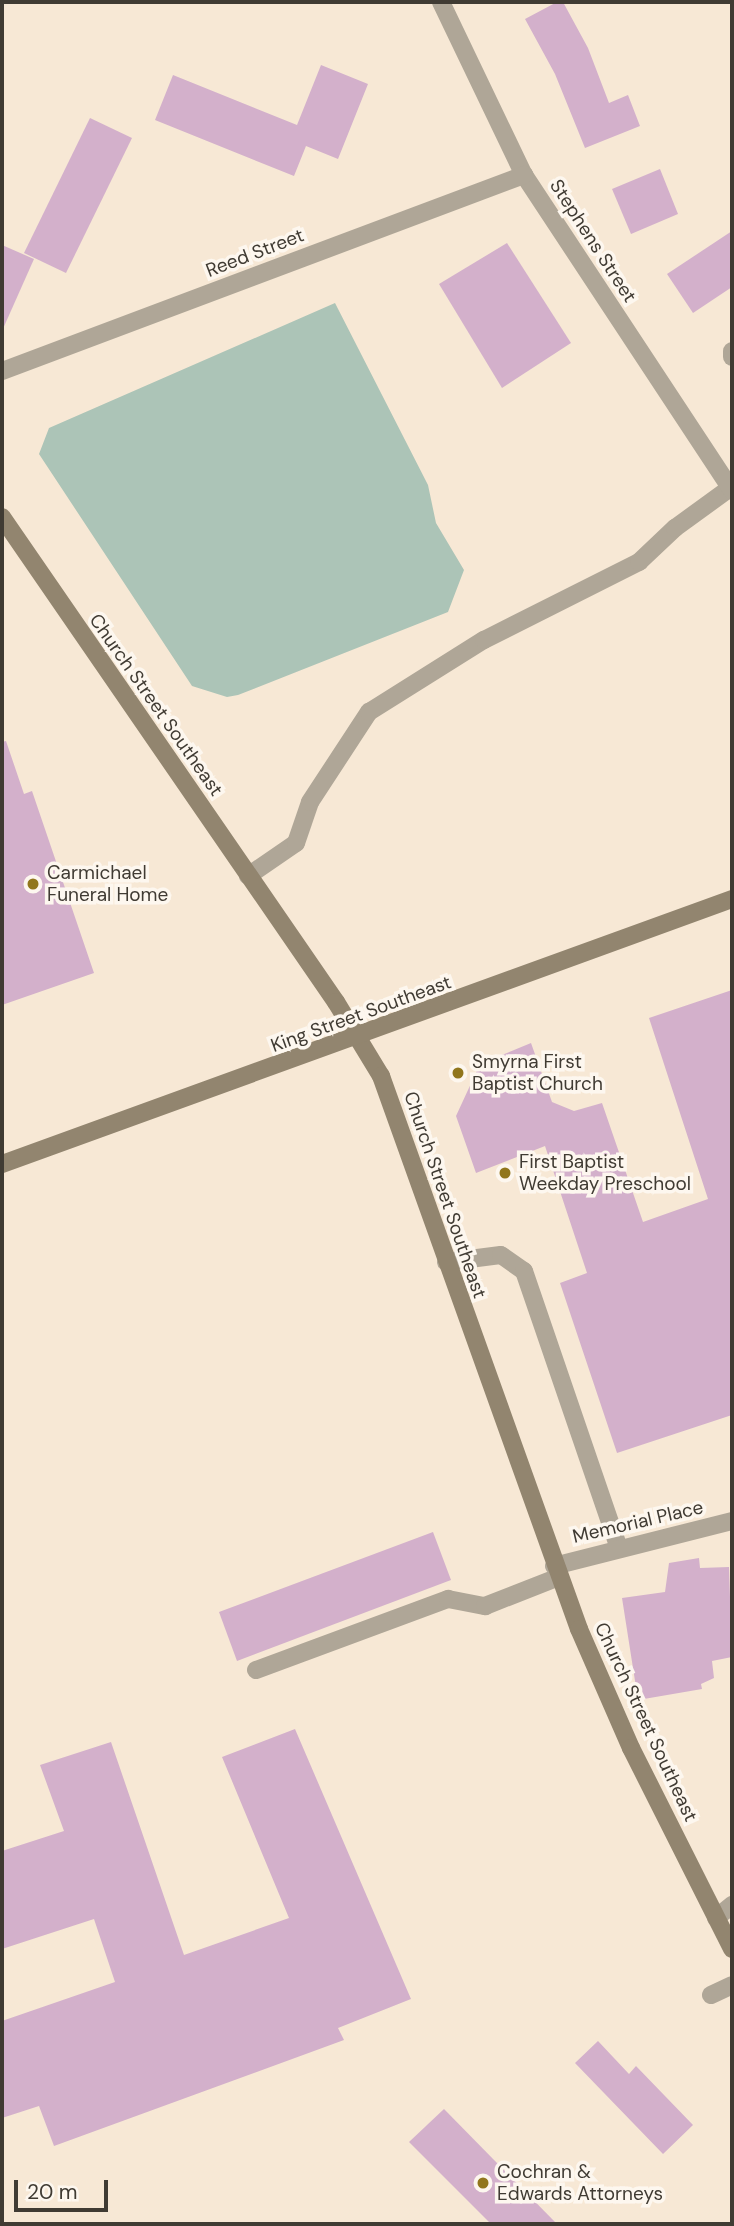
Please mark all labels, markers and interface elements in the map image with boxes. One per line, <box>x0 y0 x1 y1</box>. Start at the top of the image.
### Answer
street label: Stephens Street <box>545 175 641 307</box>
street label: Reed Street <box>203 224 307 282</box>
street label: Church Street Southeast <box>84 610 228 800</box>
place label: Carmichael Funeral Home <box>47 862 168 906</box>
marker: Carmichael Funeral Home <box>25 876 41 892</box>
street label: King Street Southeast <box>268 971 454 1057</box>
place label: Smyrna First Baptist Church <box>472 1051 603 1095</box>
marker: Smyrna First Baptist Church <box>450 1065 466 1081</box>
street label: Church Street Southeast <box>399 1089 491 1301</box>
place label: First Baptist Weekday Preschool <box>519 1151 691 1195</box>
marker: First Baptist Weekday Preschool <box>497 1165 513 1181</box>
street label: Memorial Place <box>570 1496 706 1548</box>
street label: Church Street Southeast <box>590 1619 702 1825</box>
place label: Cochran & Edwards Attorneys <box>497 2161 663 2205</box>
scale bar <box>18 2166 112 2210</box>
marker: Cochran & Edwards Attorneys <box>475 2175 491 2191</box>
text: 20 m <box>27 2178 78 2206</box>

